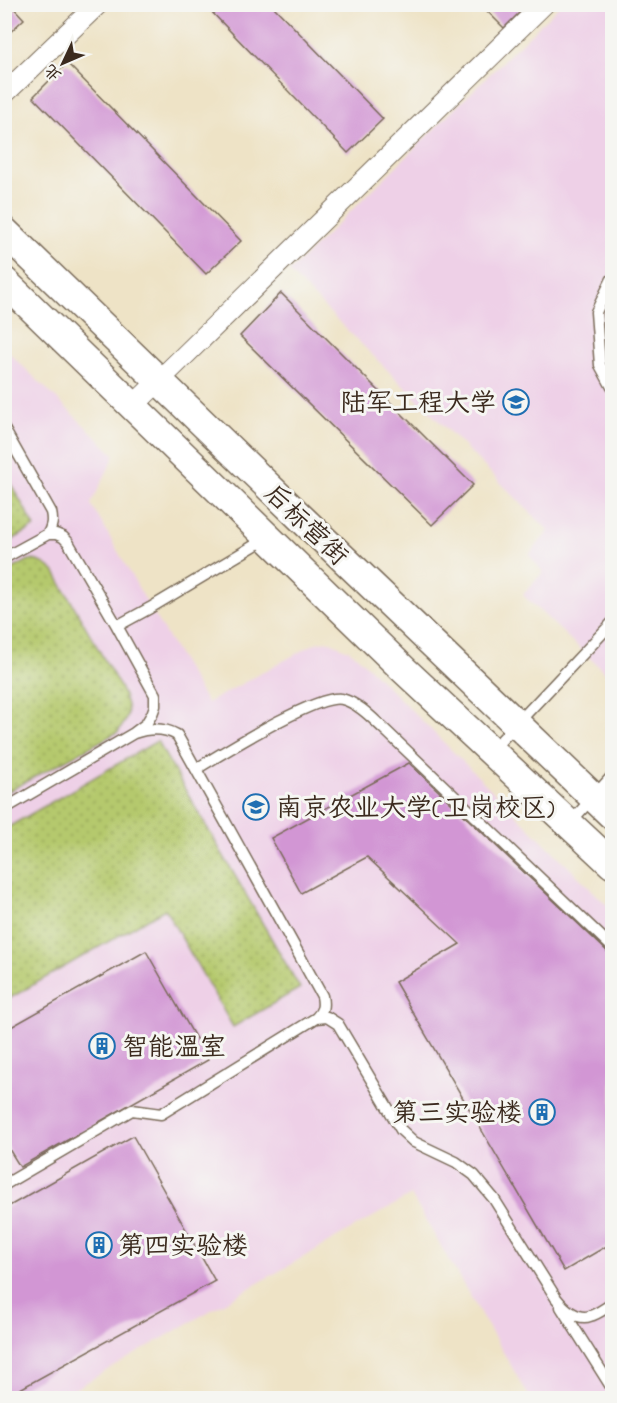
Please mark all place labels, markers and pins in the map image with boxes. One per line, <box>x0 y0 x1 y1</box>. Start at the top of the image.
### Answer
place label: 陆军工程大学 <box>340 386 496 424</box>
school or university icon: 陆军工程大学 <box>501 387 531 417</box>
place label: 南京农业大学(卫岗校区) <box>276 791 555 829</box>
school or university icon: 南京农业大学(卫岗校区) <box>241 792 271 822</box>
place label: 智能温室 <box>122 1030 226 1068</box>
building icon: 智能温室 <box>87 1031 117 1061</box>
place label: 第三实验楼 <box>392 1096 522 1134</box>
building icon: 第三实验楼 <box>527 1097 557 1127</box>
place label: 第四实验楼 <box>118 1229 248 1267</box>
building icon: 第四实验楼 <box>84 1230 114 1260</box>

